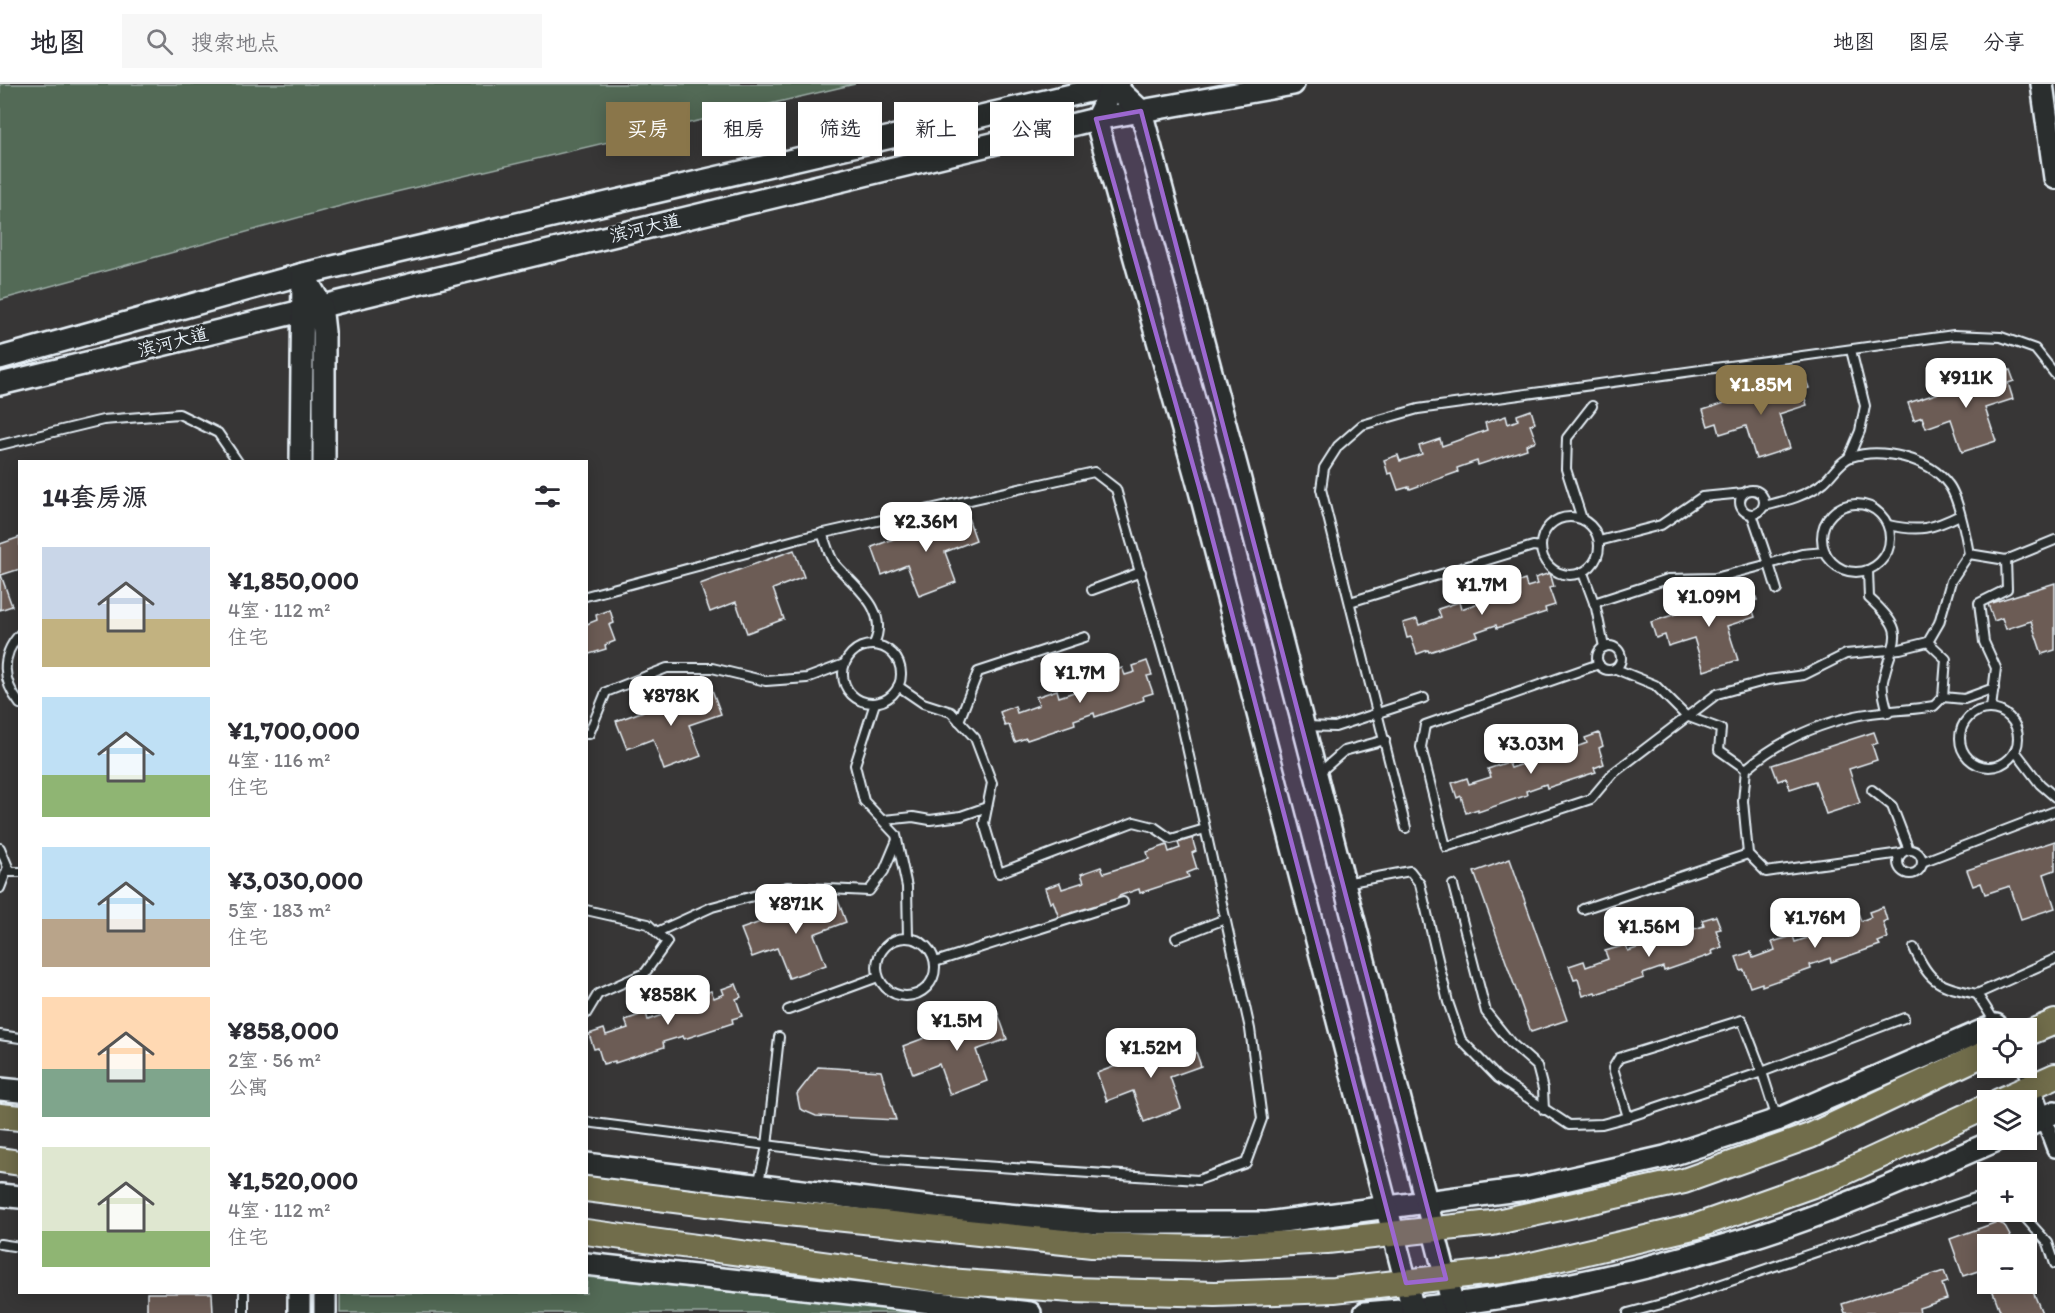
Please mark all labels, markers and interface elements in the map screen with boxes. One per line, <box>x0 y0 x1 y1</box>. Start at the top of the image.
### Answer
search box <box>122 14 542 68</box>
text: 地图 <box>30 25 86 59</box>
icon: search <box>143 25 176 58</box>
text: 搜索地点 <box>191 29 279 56</box>
text: 地图 <box>1833 29 1875 54</box>
text: 图层 <box>1908 29 1950 54</box>
text: 分享 <box>1983 29 2025 54</box>
chip: 买房 <box>606 102 690 156</box>
chip: 租房 <box>702 102 786 156</box>
chip: 筛选 <box>798 102 882 156</box>
chip: 新上 <box>894 102 978 156</box>
chip: 公寓 <box>990 102 1074 156</box>
street label: 滨河大道 <box>607 209 683 247</box>
street label: 滨河大道 <box>135 323 211 361</box>
pin: ¥911K <box>1924 358 2008 409</box>
pin: ¥1.85M <box>1712 365 1810 416</box>
text: ¥911K <box>1940 365 1993 389</box>
text: ¥1.85M <box>1730 372 1792 396</box>
icon: filters <box>531 480 564 513</box>
text: 14套房源 <box>42 481 148 513</box>
pin: ¥2.36M <box>877 502 975 553</box>
text: ¥2.36M <box>894 509 958 533</box>
text: ¥1,850,000 <box>228 564 359 596</box>
pin: ¥1.7M <box>1440 565 1524 616</box>
icon: home <box>90 571 162 643</box>
text: ¥1.7M <box>1456 572 1508 596</box>
pin: ¥1.09M <box>1660 577 1758 628</box>
text: ¥1.09M <box>1677 584 1741 608</box>
text: 4室 · 112 m² <box>228 598 330 622</box>
text: 住宅 <box>228 625 268 649</box>
pin: ¥1.7M <box>1038 653 1122 704</box>
text: ¥1.7M <box>1054 660 1106 684</box>
pin: ¥878K <box>629 676 713 727</box>
text: ¥878K <box>643 683 699 707</box>
text: ¥1,700,000 <box>228 714 360 746</box>
icon: home <box>90 721 162 793</box>
pin: ¥3.03M <box>1482 724 1580 775</box>
text: ¥3.03M <box>1498 731 1564 755</box>
text: 4室 · 116 m² <box>228 748 331 772</box>
text: 住宅 <box>228 775 268 799</box>
text: ¥3,030,000 <box>228 864 363 896</box>
icon: home <box>90 871 162 943</box>
pin: ¥871K <box>754 884 838 935</box>
text: ¥871K <box>769 891 823 915</box>
text: 5室 · 183 m² <box>228 898 331 922</box>
pin: ¥1.76M <box>1766 898 1864 949</box>
text: ¥1.76M <box>1784 905 1846 929</box>
pin: ¥1.56M <box>1600 907 1698 958</box>
text: ¥1.56M <box>1618 914 1680 938</box>
text: 住宅 <box>228 925 268 949</box>
pin: ¥858K <box>626 975 710 1026</box>
text: ¥858K <box>640 982 696 1006</box>
pin: ¥1.5M <box>915 1001 999 1052</box>
text: ¥1.5M <box>931 1008 983 1032</box>
text: ¥858,000 <box>228 1014 339 1046</box>
map controls <box>1977 1018 2037 1294</box>
button: locate <box>1977 1018 2037 1078</box>
icon: home <box>90 1021 162 1093</box>
pin: ¥1.52M <box>1102 1028 1200 1079</box>
text: ¥1.52M <box>1120 1035 1182 1059</box>
text: 2室 · 56 m² <box>228 1048 321 1072</box>
text: 公寓 <box>228 1075 268 1099</box>
button: layers <box>1977 1090 2037 1150</box>
button: + <box>1977 1162 2037 1222</box>
text: ¥1,520,000 <box>228 1164 358 1196</box>
icon: home <box>90 1171 162 1243</box>
text: 4室 · 112 m² <box>228 1198 330 1222</box>
text: 住宅 <box>228 1225 268 1249</box>
button: − <box>1977 1234 2037 1294</box>

